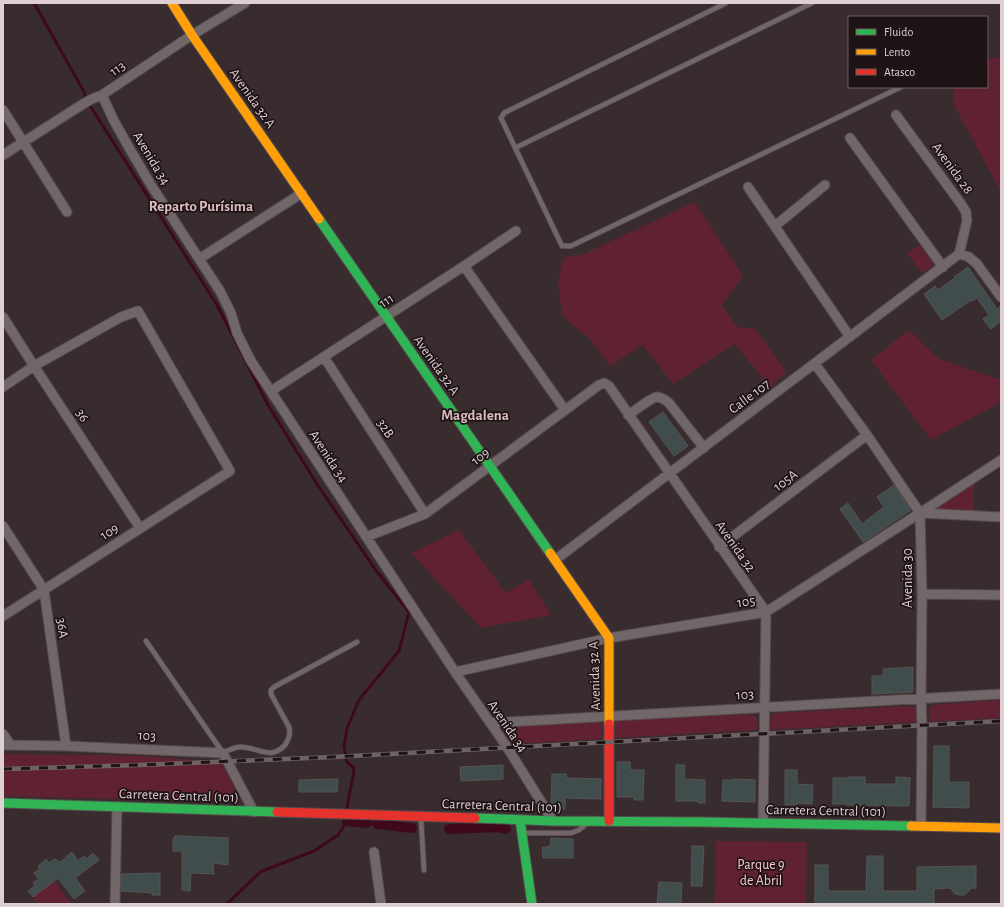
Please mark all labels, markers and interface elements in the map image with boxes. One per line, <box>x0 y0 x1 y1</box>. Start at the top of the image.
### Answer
legend <box>848 16 988 88</box>
text: Fluido <box>884 26 913 38</box>
text: Lento <box>884 46 910 58</box>
street label: 113 <box>107 59 128 79</box>
street label: Avenida 32 A <box>227 66 278 131</box>
text: Atasco <box>884 66 915 78</box>
street label: Avenida 34 <box>130 130 173 188</box>
street label: Avenida 28 <box>929 140 975 197</box>
district label: Reparto Purísima <box>149 199 253 214</box>
street label: 111 <box>377 291 396 311</box>
street label: Avenida 32 A <box>411 333 462 398</box>
street label: Calle 107 <box>726 377 773 417</box>
street label: 36 <box>73 407 91 425</box>
district label: Magdalena <box>441 408 509 423</box>
street label: 32B <box>374 416 396 441</box>
street label: Avenida 34 <box>306 428 350 485</box>
street label: 109 <box>469 446 492 468</box>
street label: 105A <box>771 467 800 494</box>
street label: Avenida 32 <box>713 518 758 575</box>
street label: 109 <box>98 521 121 543</box>
street label: Avenida 30 <box>901 548 915 608</box>
street label: 105 <box>736 594 756 610</box>
street label: 36A <box>54 617 70 639</box>
street label: Avenida 32 A <box>587 641 603 711</box>
street label: 103 <box>736 688 755 702</box>
street label: Avenida 34 <box>485 698 530 755</box>
street label: 103 <box>138 729 157 743</box>
street label: Carretera Central (101) <box>119 787 239 805</box>
street label: Carretera Central (101) <box>442 797 562 815</box>
street label: Carretera Central (101) <box>766 803 886 819</box>
park label: Parque 9 de Abril <box>737 858 785 888</box>

